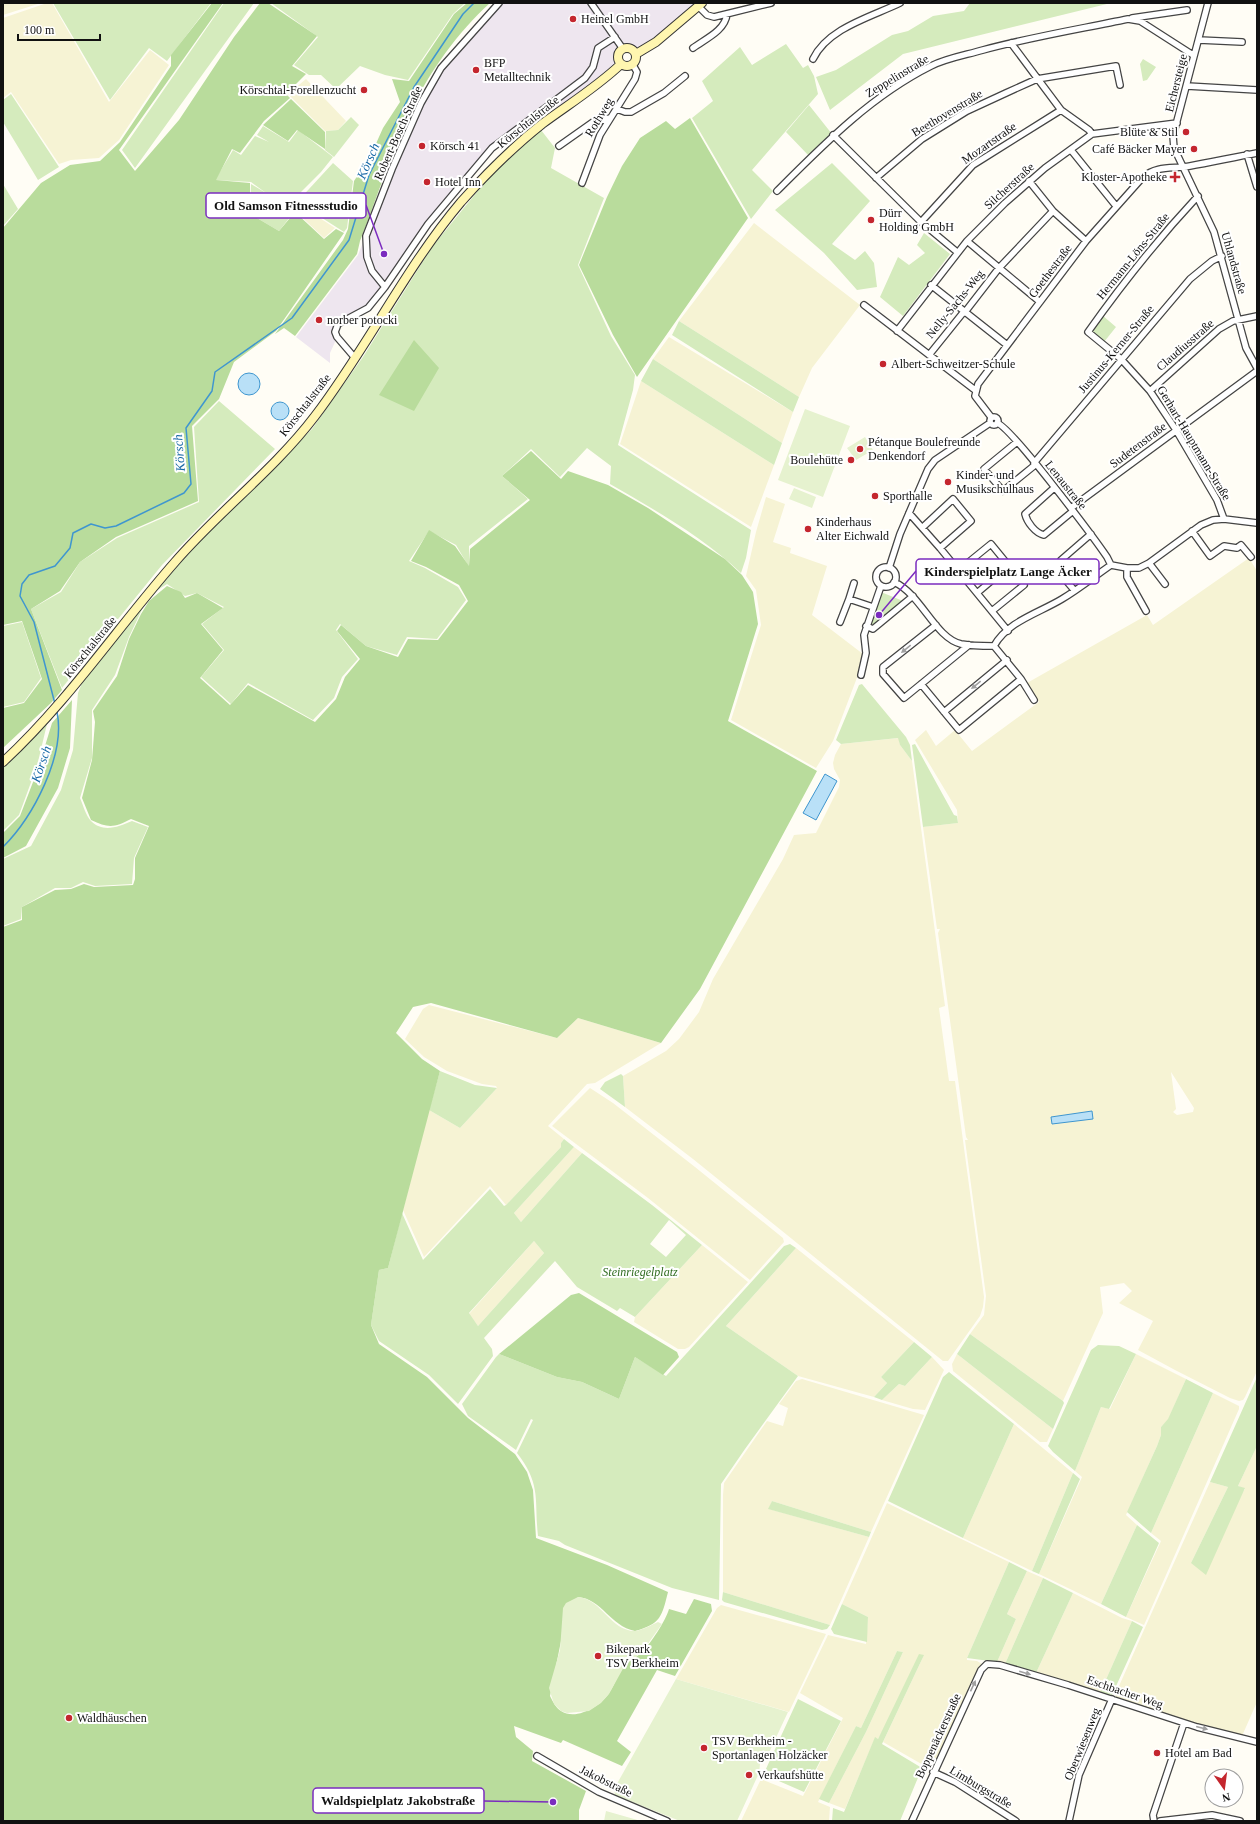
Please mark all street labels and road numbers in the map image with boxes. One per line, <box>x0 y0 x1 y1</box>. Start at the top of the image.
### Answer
street label: Zeppelinstraße <box>863 52 931 100</box>
street label: Eichersteige <box>1162 53 1190 113</box>
street label: Robert-Bosch-Straße <box>371 84 425 182</box>
street label: Beethovenstraße <box>909 86 985 140</box>
street label: Körschtalstraße <box>494 93 562 151</box>
street label: Rothweg <box>582 95 616 139</box>
street label: Mozartstraße <box>959 119 1019 167</box>
street label: Silcherstraße <box>981 160 1037 212</box>
street label: Hermann-Löns-Straße <box>1094 210 1172 302</box>
street label: Uhlandstraße <box>1218 230 1250 296</box>
street label: Goethestraße <box>1025 242 1075 300</box>
street label: Nelly-Sachs-Weg <box>923 267 987 341</box>
street label: Justinus-Kerner-Straße <box>1075 302 1157 396</box>
street label: Claudiusstraße <box>1153 316 1217 374</box>
street label: Körschtalstraße <box>276 371 334 439</box>
street label: Gerhart-Hauptmann-Straße <box>1154 383 1234 503</box>
street label: Sudetenstraße <box>1107 419 1169 471</box>
street label: Lenaustraße <box>1042 458 1090 512</box>
street label: Körschtalstraße <box>61 613 119 681</box>
street label: Eschbacher Weg <box>1085 1672 1165 1712</box>
street label: Boppenäckerstraße <box>912 1691 964 1781</box>
street label: Oberwiesenweg <box>1061 1706 1103 1782</box>
street label: Jakobstraße <box>577 1762 635 1800</box>
street label: Limburgstraße <box>947 1763 1015 1811</box>

